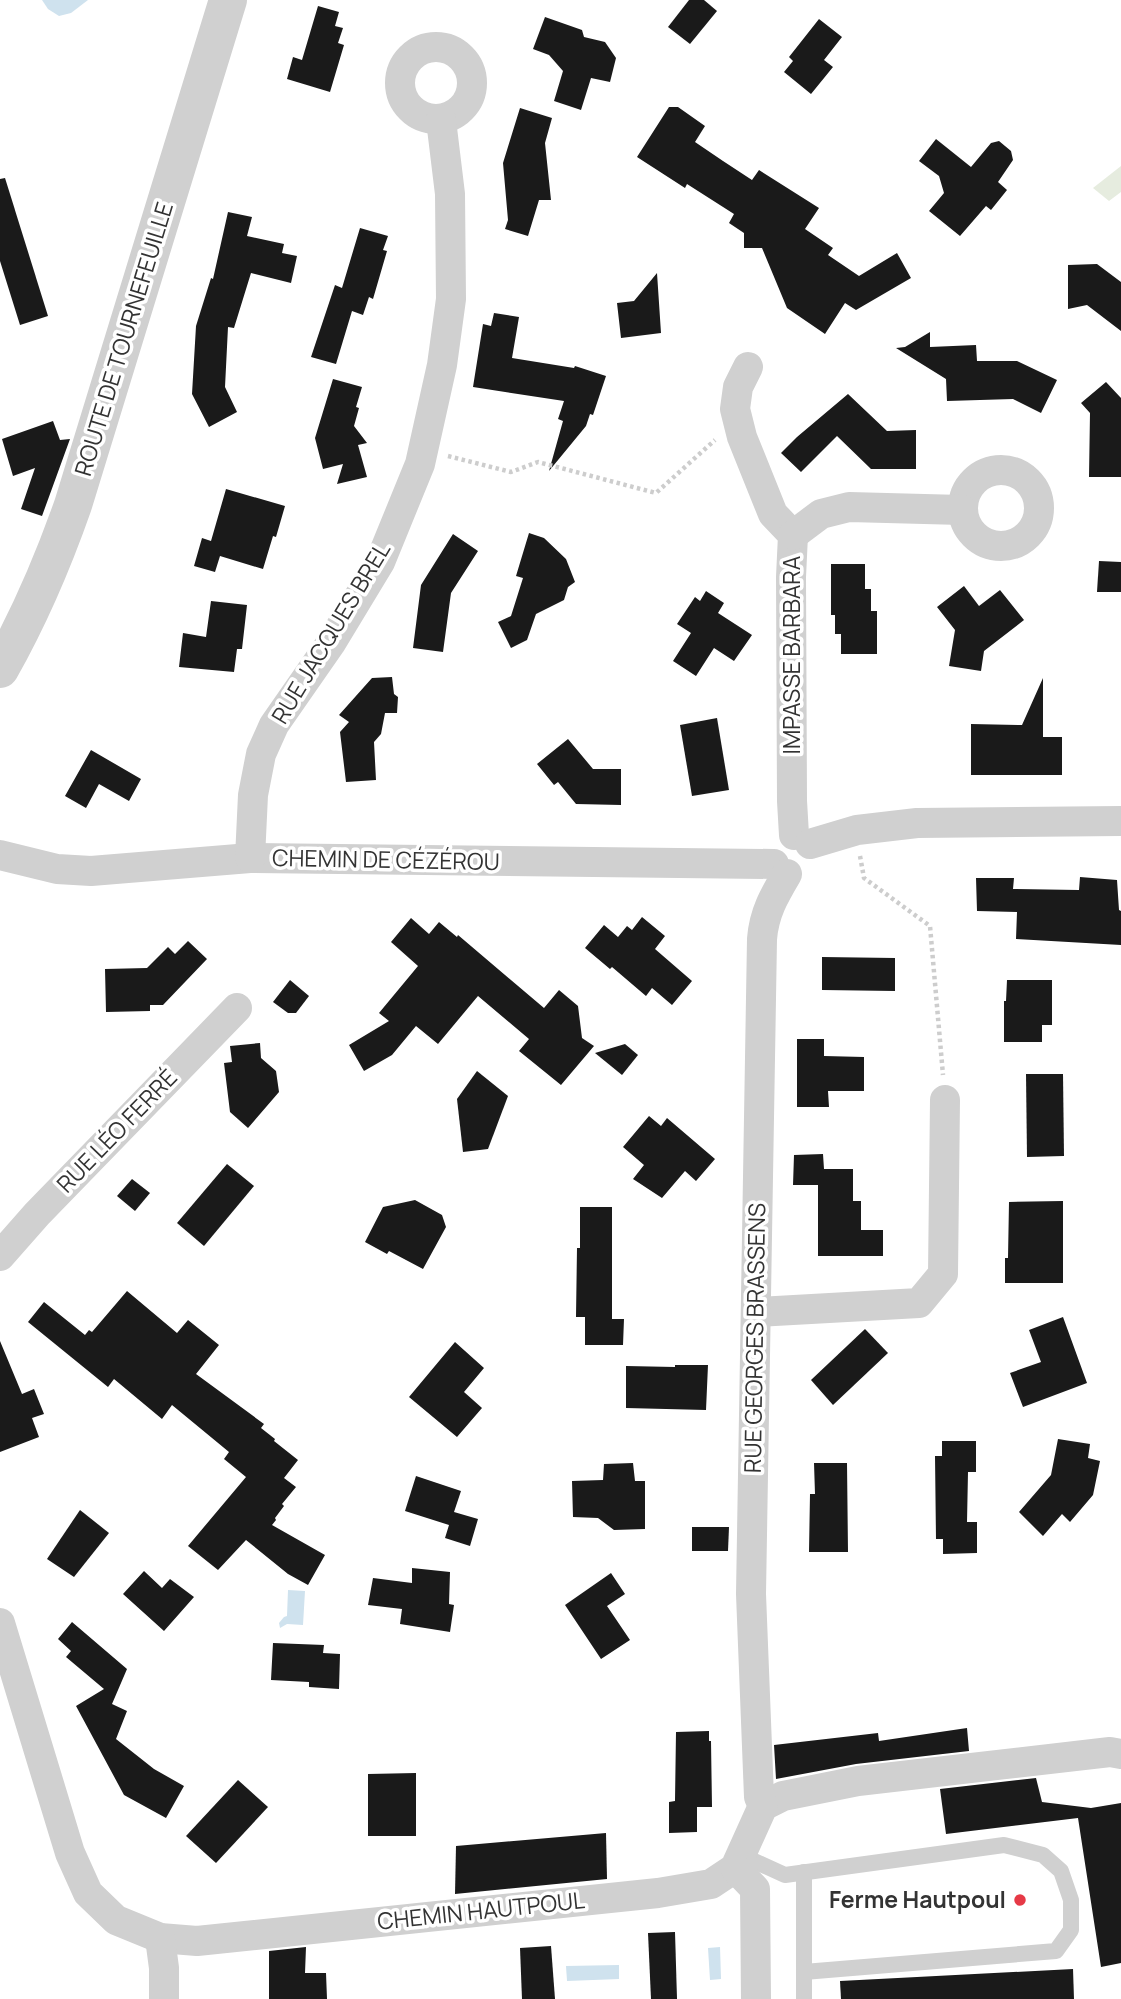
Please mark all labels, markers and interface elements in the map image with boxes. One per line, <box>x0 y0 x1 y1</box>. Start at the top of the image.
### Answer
street label: ROUTE DE TOURNEFEUILLE <box>66 198 180 479</box>
street label: RUE JACQUES BREL <box>263 535 397 729</box>
street label: IMPASSE BARBARA <box>775 555 807 754</box>
street label: CHEMIN DE CÉZÉROU <box>272 841 500 877</box>
street label: RUE LÉO FERRÉ <box>49 1061 184 1199</box>
street label: RUE GEORGES BRASSENS <box>736 1203 772 1473</box>
street label: CHEMIN HAUTPOUL <box>376 1883 586 1937</box>
place label: Ferme Hautpoul <box>829 1883 1006 1915</box>
marker: Ferme Hautpoul <box>1012 1892 1028 1908</box>

